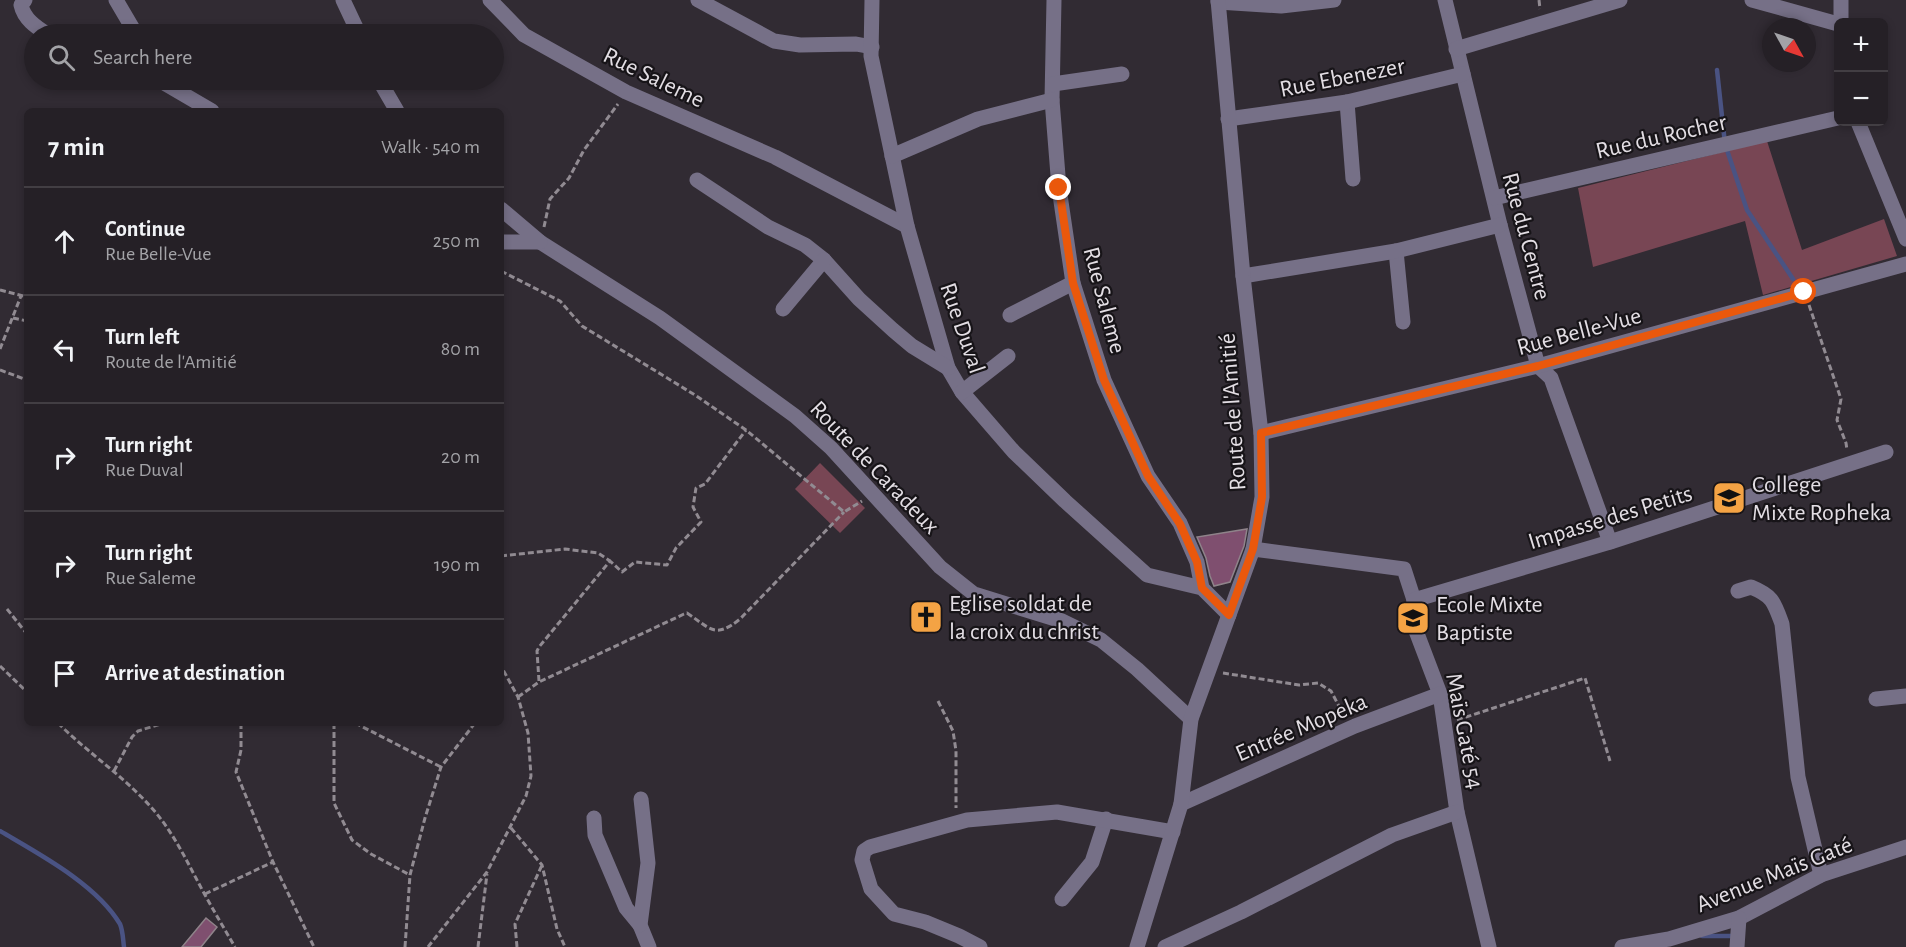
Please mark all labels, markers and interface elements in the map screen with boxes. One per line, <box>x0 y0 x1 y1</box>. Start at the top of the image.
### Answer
north arrow <box>1762 18 1816 72</box>
map controls <box>1834 18 1888 126</box>
button: + <box>1834 18 1888 72</box>
search box <box>24 24 504 90</box>
icon: search <box>45 41 78 74</box>
street label: Rue Saleme <box>599 43 708 113</box>
text: Search here <box>93 46 192 68</box>
street label: Rue Ebenezer <box>1278 54 1407 102</box>
button: − <box>1834 72 1888 126</box>
street label: Rue du Rocher <box>1593 110 1729 164</box>
text: 7 min <box>48 134 105 160</box>
text: Walk · 540 m <box>381 137 480 157</box>
street label: Rue du Centre <box>1498 170 1555 302</box>
route end <box>1045 174 1071 200</box>
text: Continue <box>105 218 185 240</box>
icon: ahead <box>48 225 81 258</box>
text: 250 m <box>433 231 480 251</box>
text: Rue Belle-Vue <box>105 244 211 264</box>
street label: Rue Saleme <box>1078 244 1130 356</box>
route start <box>1790 278 1816 304</box>
street label: Rue Duval <box>935 280 989 377</box>
street label: Rue Belle-Vue <box>1514 304 1644 360</box>
text: Turn left <box>105 326 179 348</box>
street label: Route de l'Amitié <box>1216 332 1250 492</box>
icon: left <box>48 333 81 366</box>
text: 80 m <box>441 339 480 359</box>
text: Route de l'Amitié <box>105 352 237 372</box>
street label: Route de Caradeux <box>805 397 944 539</box>
text: Turn right <box>105 434 192 456</box>
icon: right <box>48 441 81 474</box>
text: 20 m <box>441 447 480 467</box>
text: Rue Duval <box>105 460 184 480</box>
place label: College Mixte Ropheka <box>1752 473 1891 525</box>
school or university icon: College Mixte Ropheka <box>1711 480 1747 516</box>
street label: Impasse des Petits <box>1525 482 1695 554</box>
text: Turn right <box>105 542 192 564</box>
icon: right <box>48 549 81 582</box>
text: 190 m <box>434 555 480 575</box>
text: Rue Saleme <box>105 568 196 588</box>
place label: Eglise soldat de la croix du christ <box>949 592 1099 644</box>
place label: Ecole Mixte Baptiste <box>1436 593 1543 645</box>
church icon: Eglise soldat de la croix du christ <box>908 599 944 635</box>
school or university icon: Ecole Mixte Baptiste <box>1395 600 1431 636</box>
icon: arrive <box>48 657 81 690</box>
text: Arrive at destination <box>105 662 285 684</box>
street label: Maïs Gaté 54 <box>1441 671 1487 791</box>
street label: Entrée Mopeka <box>1232 689 1371 766</box>
street label: Avenue Maïs Gaté <box>1693 833 1856 917</box>

